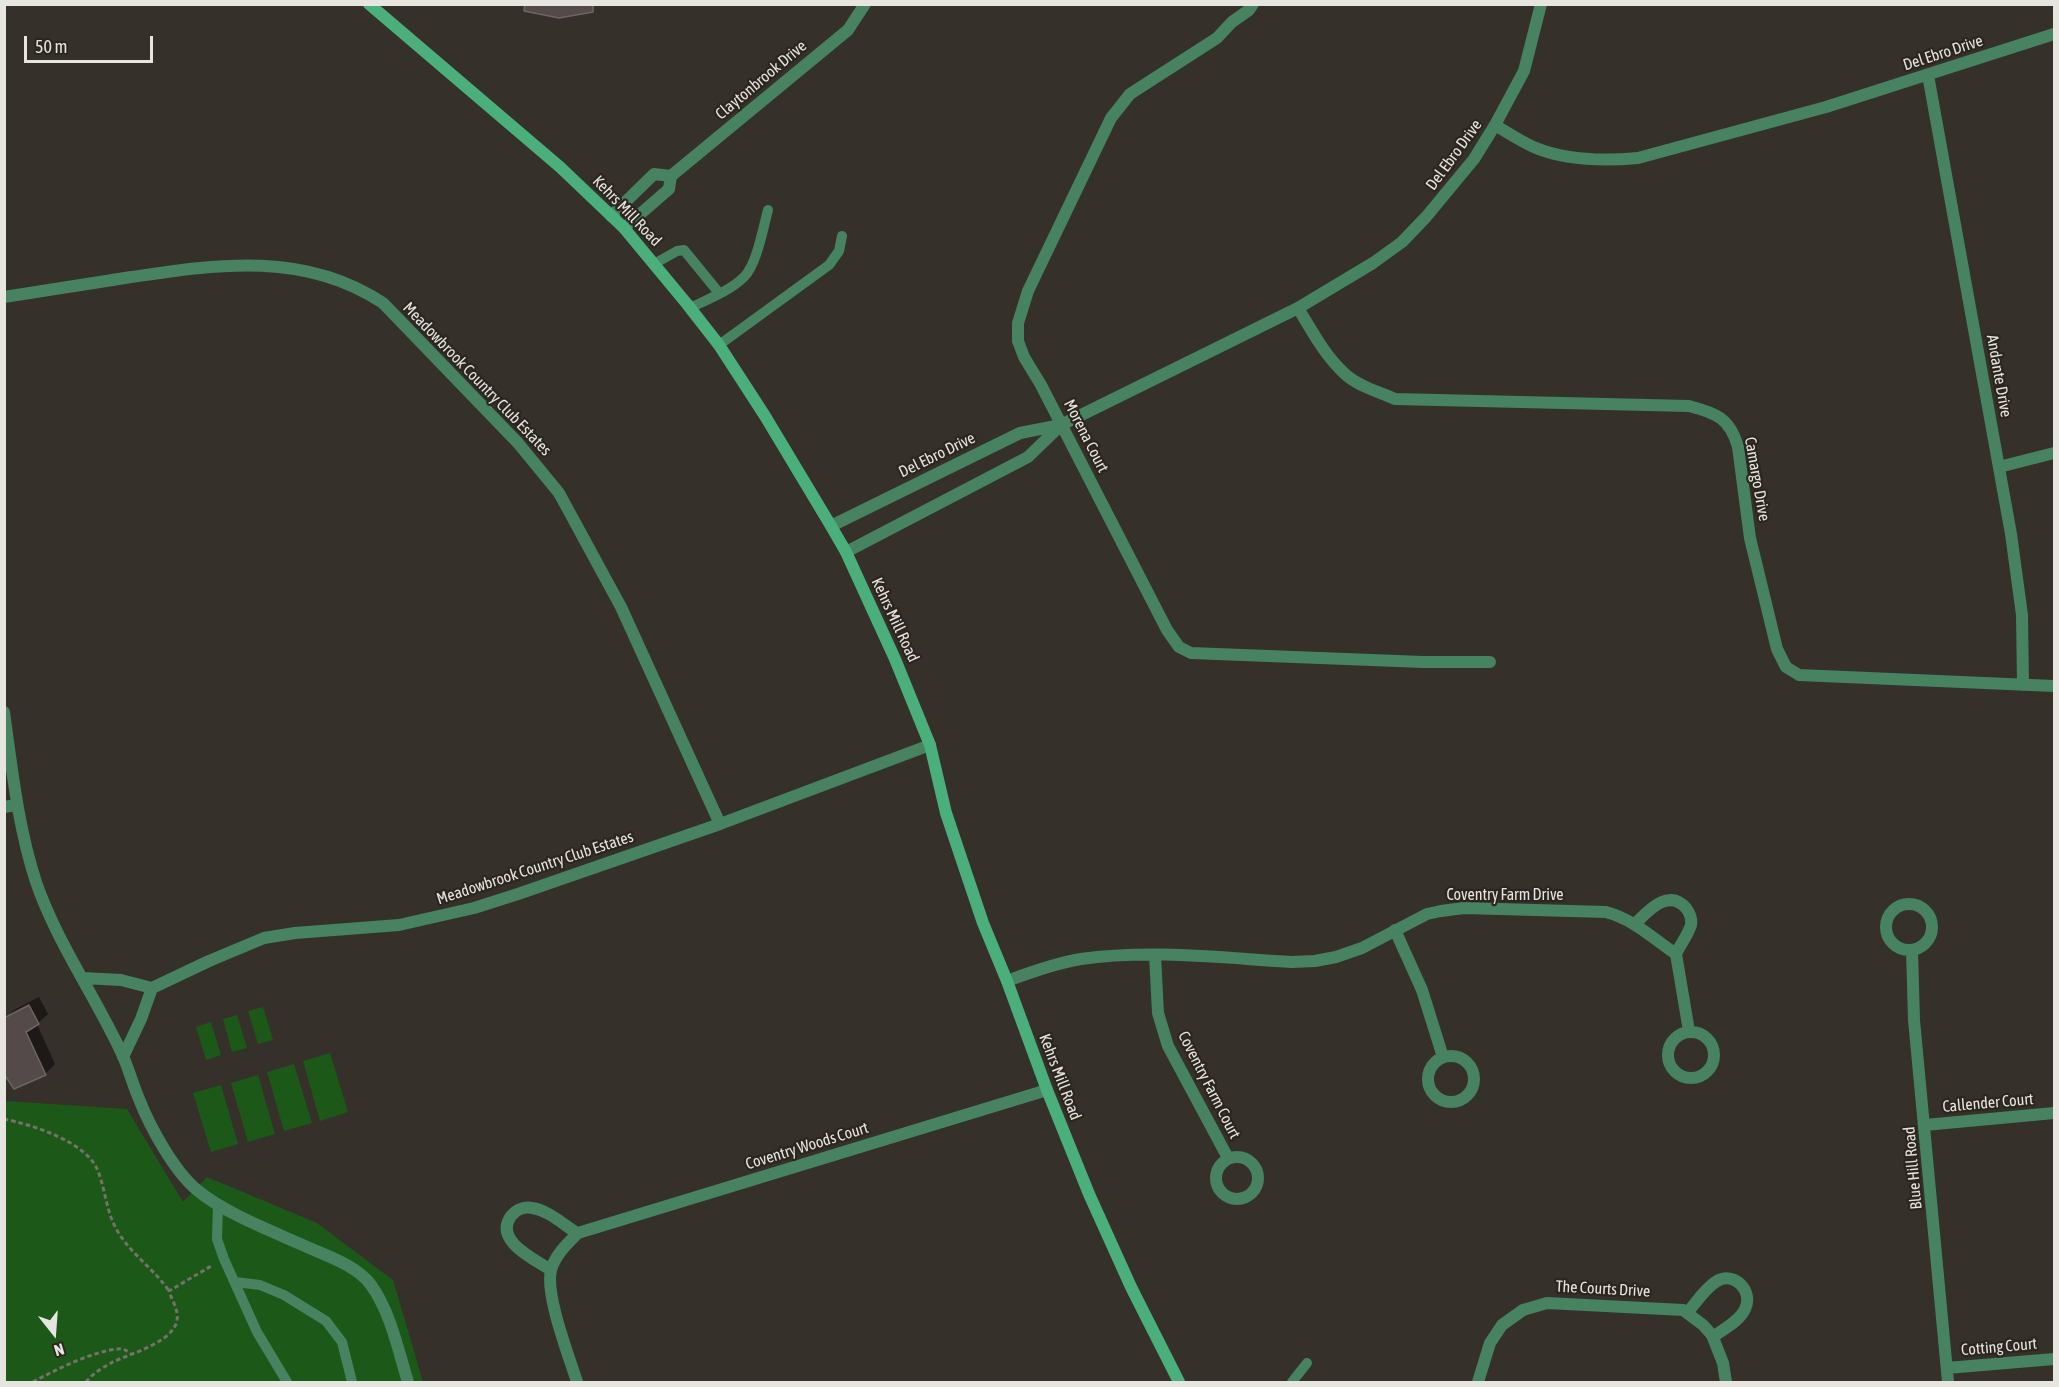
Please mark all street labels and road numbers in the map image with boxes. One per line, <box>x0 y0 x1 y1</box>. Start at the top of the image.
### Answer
street label: Del Ebro Drive <box>1901 31 1985 75</box>
street label: Claytonbrook Drive <box>712 36 810 124</box>
street label: Del Ebro Drive <box>1422 116 1486 194</box>
street label: Kehrs Mill Road <box>589 172 665 250</box>
street label: Meadowbrook Country Club Estates <box>399 298 555 460</box>
street label: Andante Drive <box>1982 333 2016 419</box>
street label: Morena Court <box>1059 396 1113 476</box>
street label: Del Ebro Drive <box>896 428 978 482</box>
street label: Camargo Drive <box>1740 435 1774 523</box>
street label: Kehrs Mill Road <box>867 575 923 665</box>
street label: Meadowbrook Country Club Estates <box>434 827 636 909</box>
street label: Coventry Farm Drive <box>1446 885 1564 905</box>
street label: Coventry Farm Court <box>1174 1028 1244 1142</box>
street label: Kehrs Mill Road <box>1035 1031 1085 1123</box>
street label: Callender Court <box>1942 1089 2034 1117</box>
street label: Coventry Woods Court <box>743 1118 871 1174</box>
street label: Blue Hill Road <box>1900 1126 1926 1210</box>
street label: The Courts Drive <box>1555 1277 1651 1301</box>
street label: Cotting Court <box>1960 1334 2038 1360</box>

